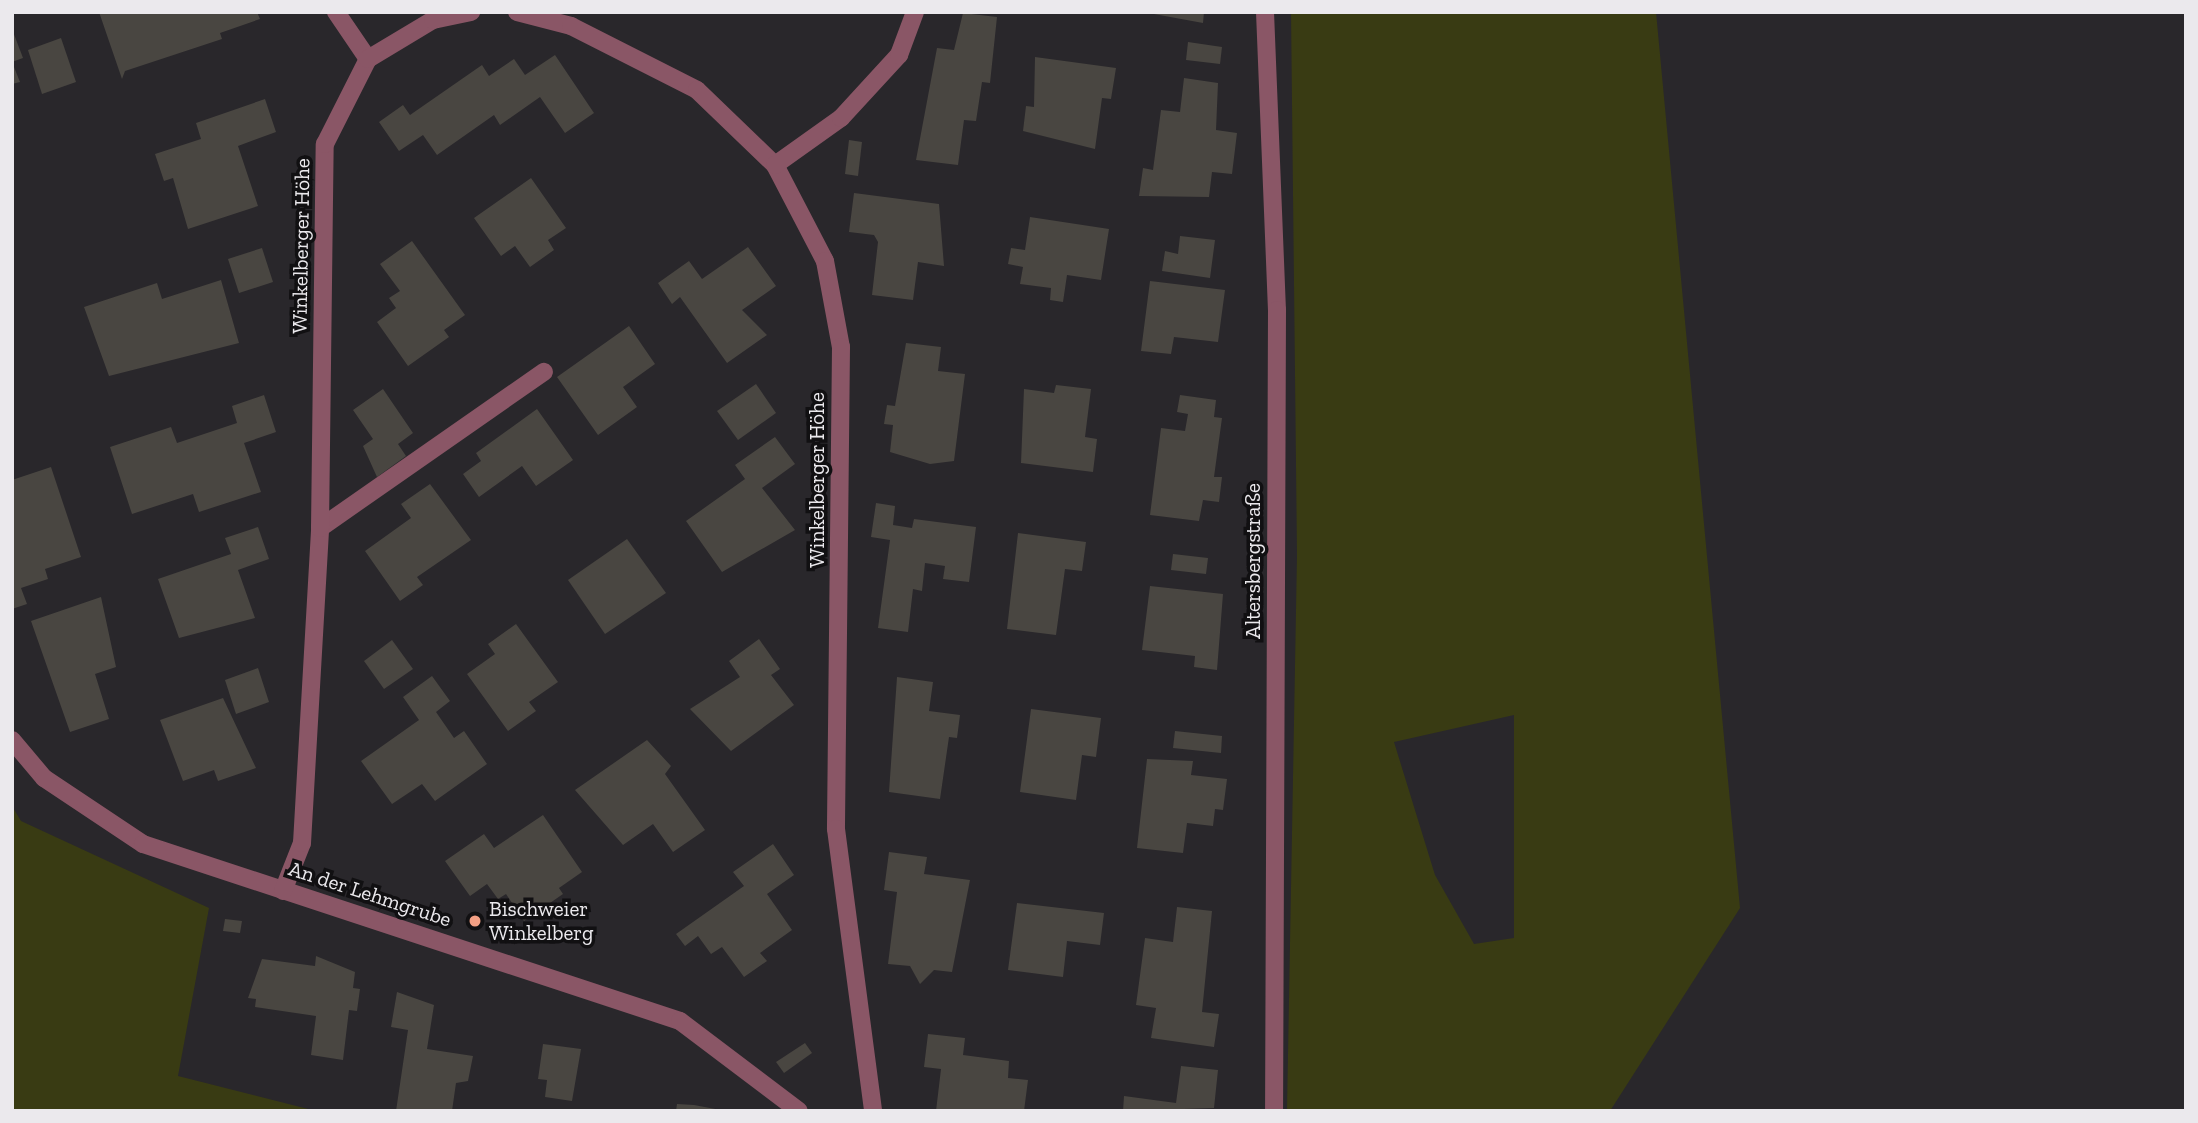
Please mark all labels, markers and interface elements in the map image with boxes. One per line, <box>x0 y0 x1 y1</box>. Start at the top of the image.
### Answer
street label: Winkelberger Höhe <box>287 158 315 334</box>
street label: Winkelberger Höhe <box>804 392 830 568</box>
street label: Altersbergstraße <box>1240 483 1266 639</box>
street label: An der Lehmgrube <box>285 856 455 932</box>
place label: Bischweier Winkelberg <box>489 896 594 946</box>
marker: Bischweier Winkelberg <box>467 913 483 929</box>

